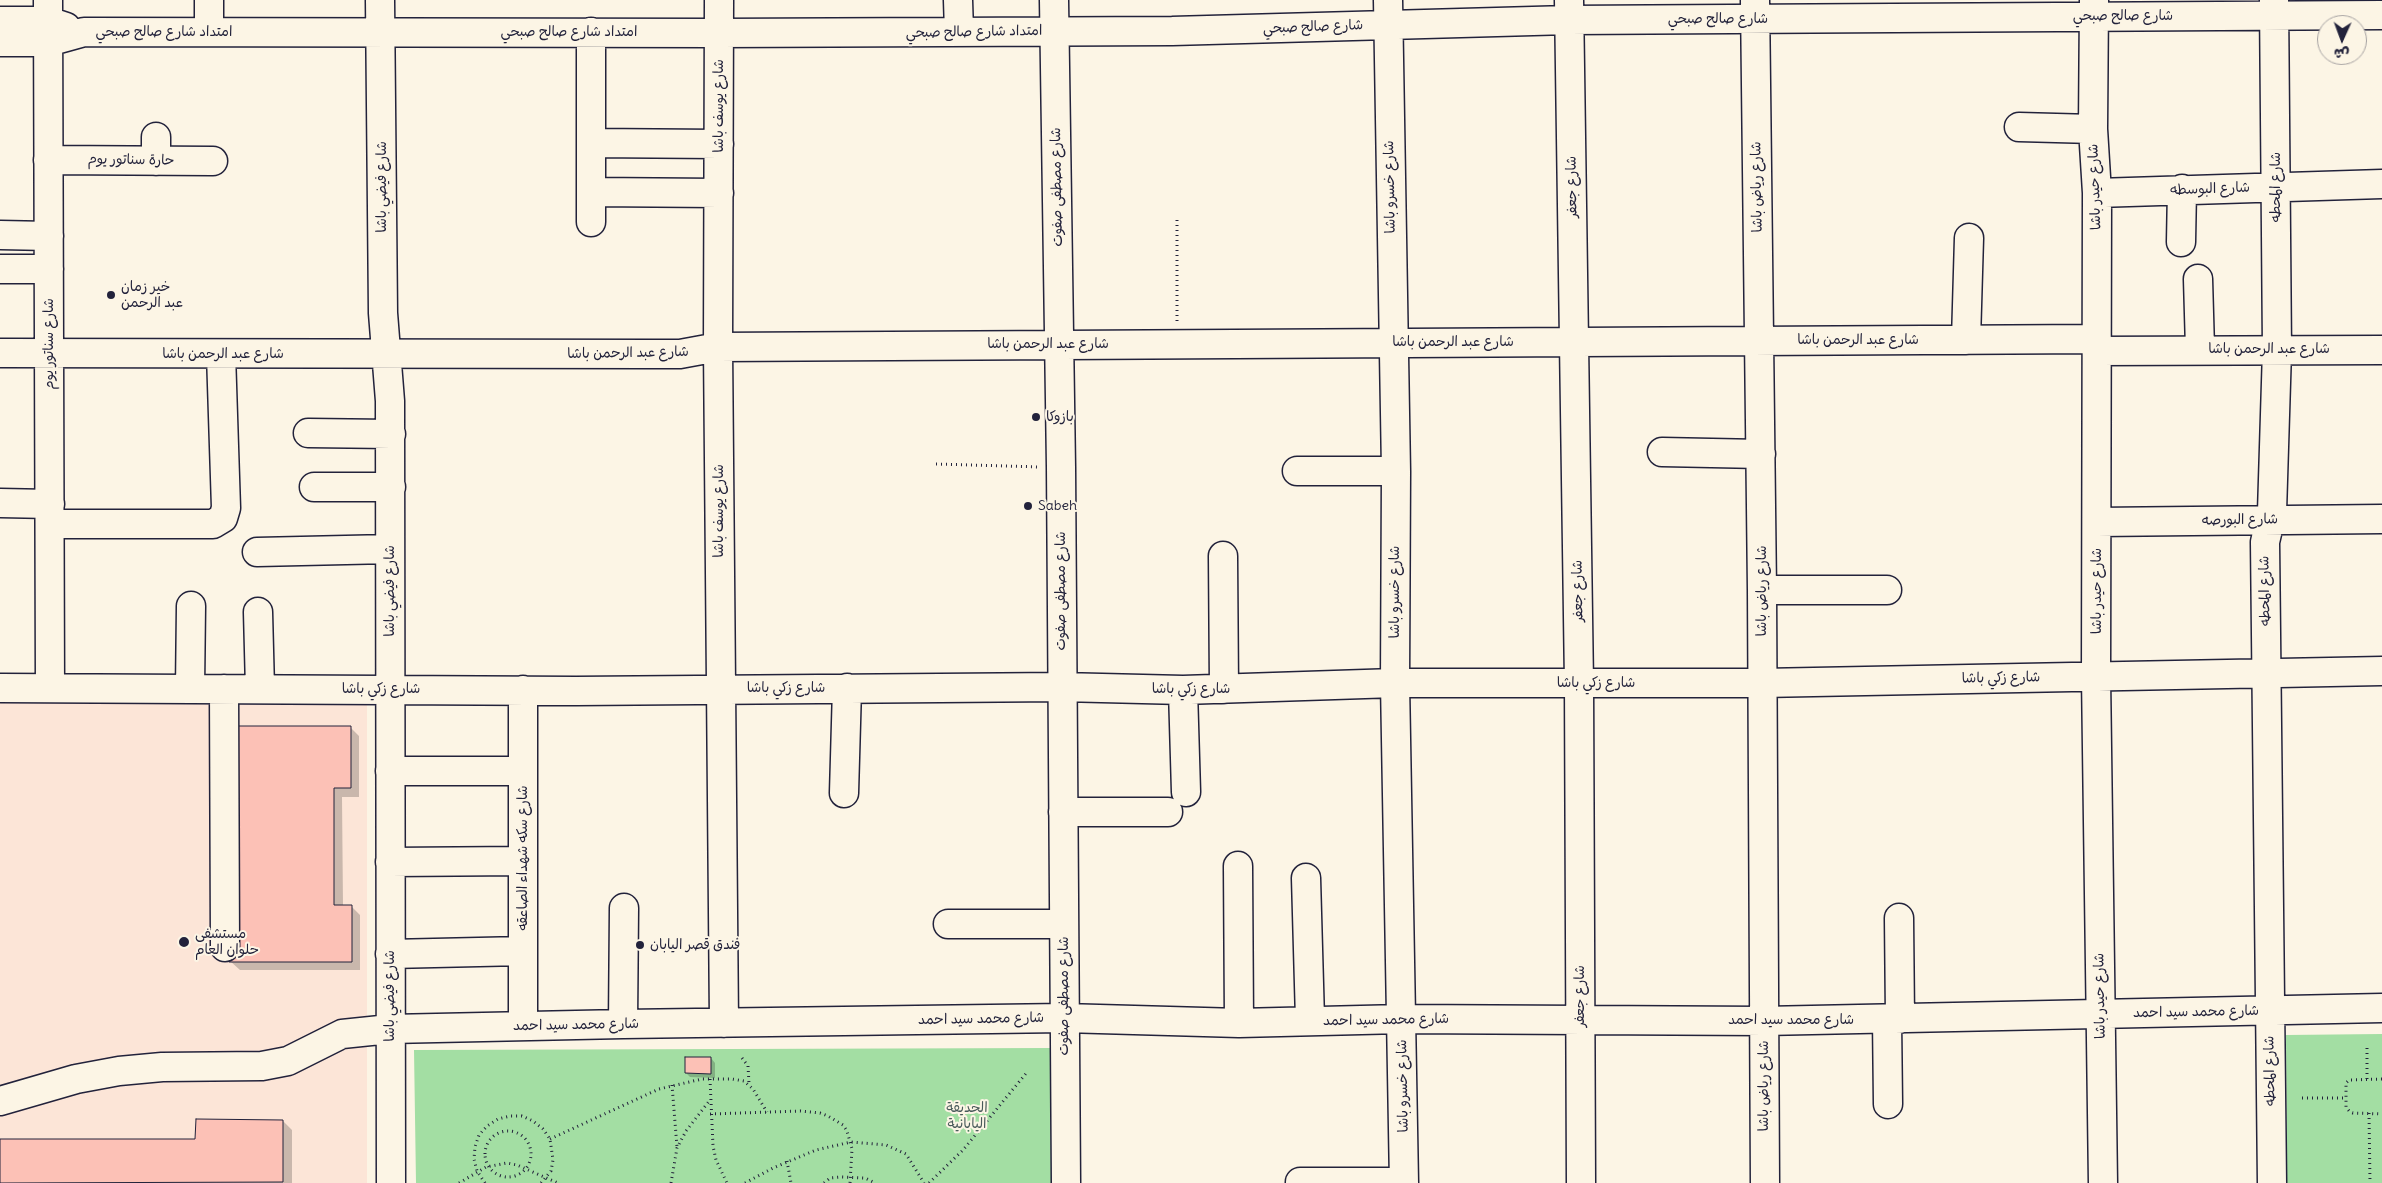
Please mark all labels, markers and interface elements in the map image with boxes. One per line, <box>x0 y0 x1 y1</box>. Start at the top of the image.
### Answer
street label: شارع صالح صبحي <box>2073 8 2173 24</box>
street label: شارع صالح صبحي <box>1668 11 1768 27</box>
north arrow <box>2317 15 2367 65</box>
street label: شارع صالح صبحي <box>1263 17 1363 37</box>
street label: امتداد شارع صالح صبحي <box>905 22 1043 42</box>
street label: امتداد شارع صالح صبحي <box>96 24 232 40</box>
street label: امتداد شارع صالح صبحي <box>501 24 637 40</box>
text: ش <box>2333 45 2350 63</box>
street label: شارع يوسف باشا <box>711 59 727 153</box>
street label: شارع مصطفى صفوت <box>1048 127 1066 247</box>
street label: شارع خسرو باشا <box>1381 140 1399 234</box>
street label: شارع فيضي باشا <box>374 141 390 233</box>
street label: شارع رياض باشا <box>1748 141 1766 233</box>
street label: شارع حيدر باشا <box>2085 144 2105 230</box>
street label: حارة سناتور يوم <box>87 151 175 169</box>
street label: شارع المحطه <box>2268 152 2284 222</box>
street label: شارع جعفر <box>1563 156 1581 218</box>
street label: شارع البوسطه <box>2170 179 2250 199</box>
place label: خير زمان عبد الرحمن <box>121 279 183 312</box>
marker: خير زمان عبد الرحمن <box>105 289 117 301</box>
street label: شارع سناتور يوم <box>41 298 57 390</box>
street label: شارع عبد الرحمن باشا <box>1797 332 1919 348</box>
street label: شارع عبد الرحمن باشا <box>1392 334 1514 350</box>
street label: شارع عبد الرحمن باشا <box>987 336 1109 352</box>
street label: شارع عبد الرحمن باشا <box>2208 341 2330 357</box>
street label: شارع عبد الرحمن باشا <box>567 344 689 362</box>
street label: شارع عبد الرحمن باشا <box>162 346 284 362</box>
place label: بازوكا <box>1046 409 1074 425</box>
marker: بازوكا <box>1030 411 1042 423</box>
street label: شارع يوسف باشا <box>711 464 727 558</box>
place label: Sabeh <box>1038 498 1077 514</box>
marker: Sabeh <box>1022 500 1034 512</box>
street label: شارع البورصه <box>2202 511 2278 529</box>
street label: شارع مصطفى صفوت <box>1053 531 1069 651</box>
street label: شارع فيضي باشا <box>382 545 398 637</box>
street label: شارع خسرو باشا <box>1387 546 1403 638</box>
street label: شارع رياض باشا <box>1754 546 1770 636</box>
street label: شارع حيدر باشا <box>2089 548 2105 634</box>
street label: شارع المحطه <box>2256 556 2274 626</box>
street label: شارع جعفر <box>1569 560 1587 622</box>
street label: شارع زكي باشا <box>1962 669 2040 687</box>
street label: شارع زكي باشا <box>1557 675 1635 691</box>
street label: شارع زكي باشا <box>747 680 825 696</box>
street label: شارع زكي باشا <box>342 681 420 697</box>
street label: شارع زكي باشا <box>1152 681 1230 697</box>
street label: شارع سكه شهداء الصاعقه <box>515 785 531 931</box>
place label: مستشفى حلوان العام <box>195 926 259 959</box>
marker: مستشفى حلوان العام <box>177 935 191 949</box>
street label: شارع مصطفى صفوت <box>1056 936 1072 1056</box>
place label: فندق قصر اليابان <box>650 937 740 953</box>
marker: فندق قصر اليابان <box>634 939 646 951</box>
street label: شارع فيضي باشا <box>382 950 398 1042</box>
street label: شارع حيدر باشا <box>2091 953 2109 1039</box>
street label: شارع جعفر <box>1572 965 1588 1027</box>
street label: شارع محمد سيد احمد <box>2133 1003 2259 1021</box>
street label: شارع محمد سيد احمد <box>918 1010 1044 1028</box>
street label: شارع محمد سيد احمد <box>1323 1011 1449 1029</box>
street label: شارع محمد سيد احمد <box>1728 1012 1854 1028</box>
street label: شارع محمد سيد احمد <box>513 1016 639 1034</box>
street label: شارع المحطه <box>2261 1036 2279 1106</box>
street label: شارع خسرو باشا <box>1394 1039 1412 1133</box>
street label: شارع رياض باشا <box>1756 1041 1772 1131</box>
park label: الحديقة اليابانية <box>946 1100 988 1132</box>

